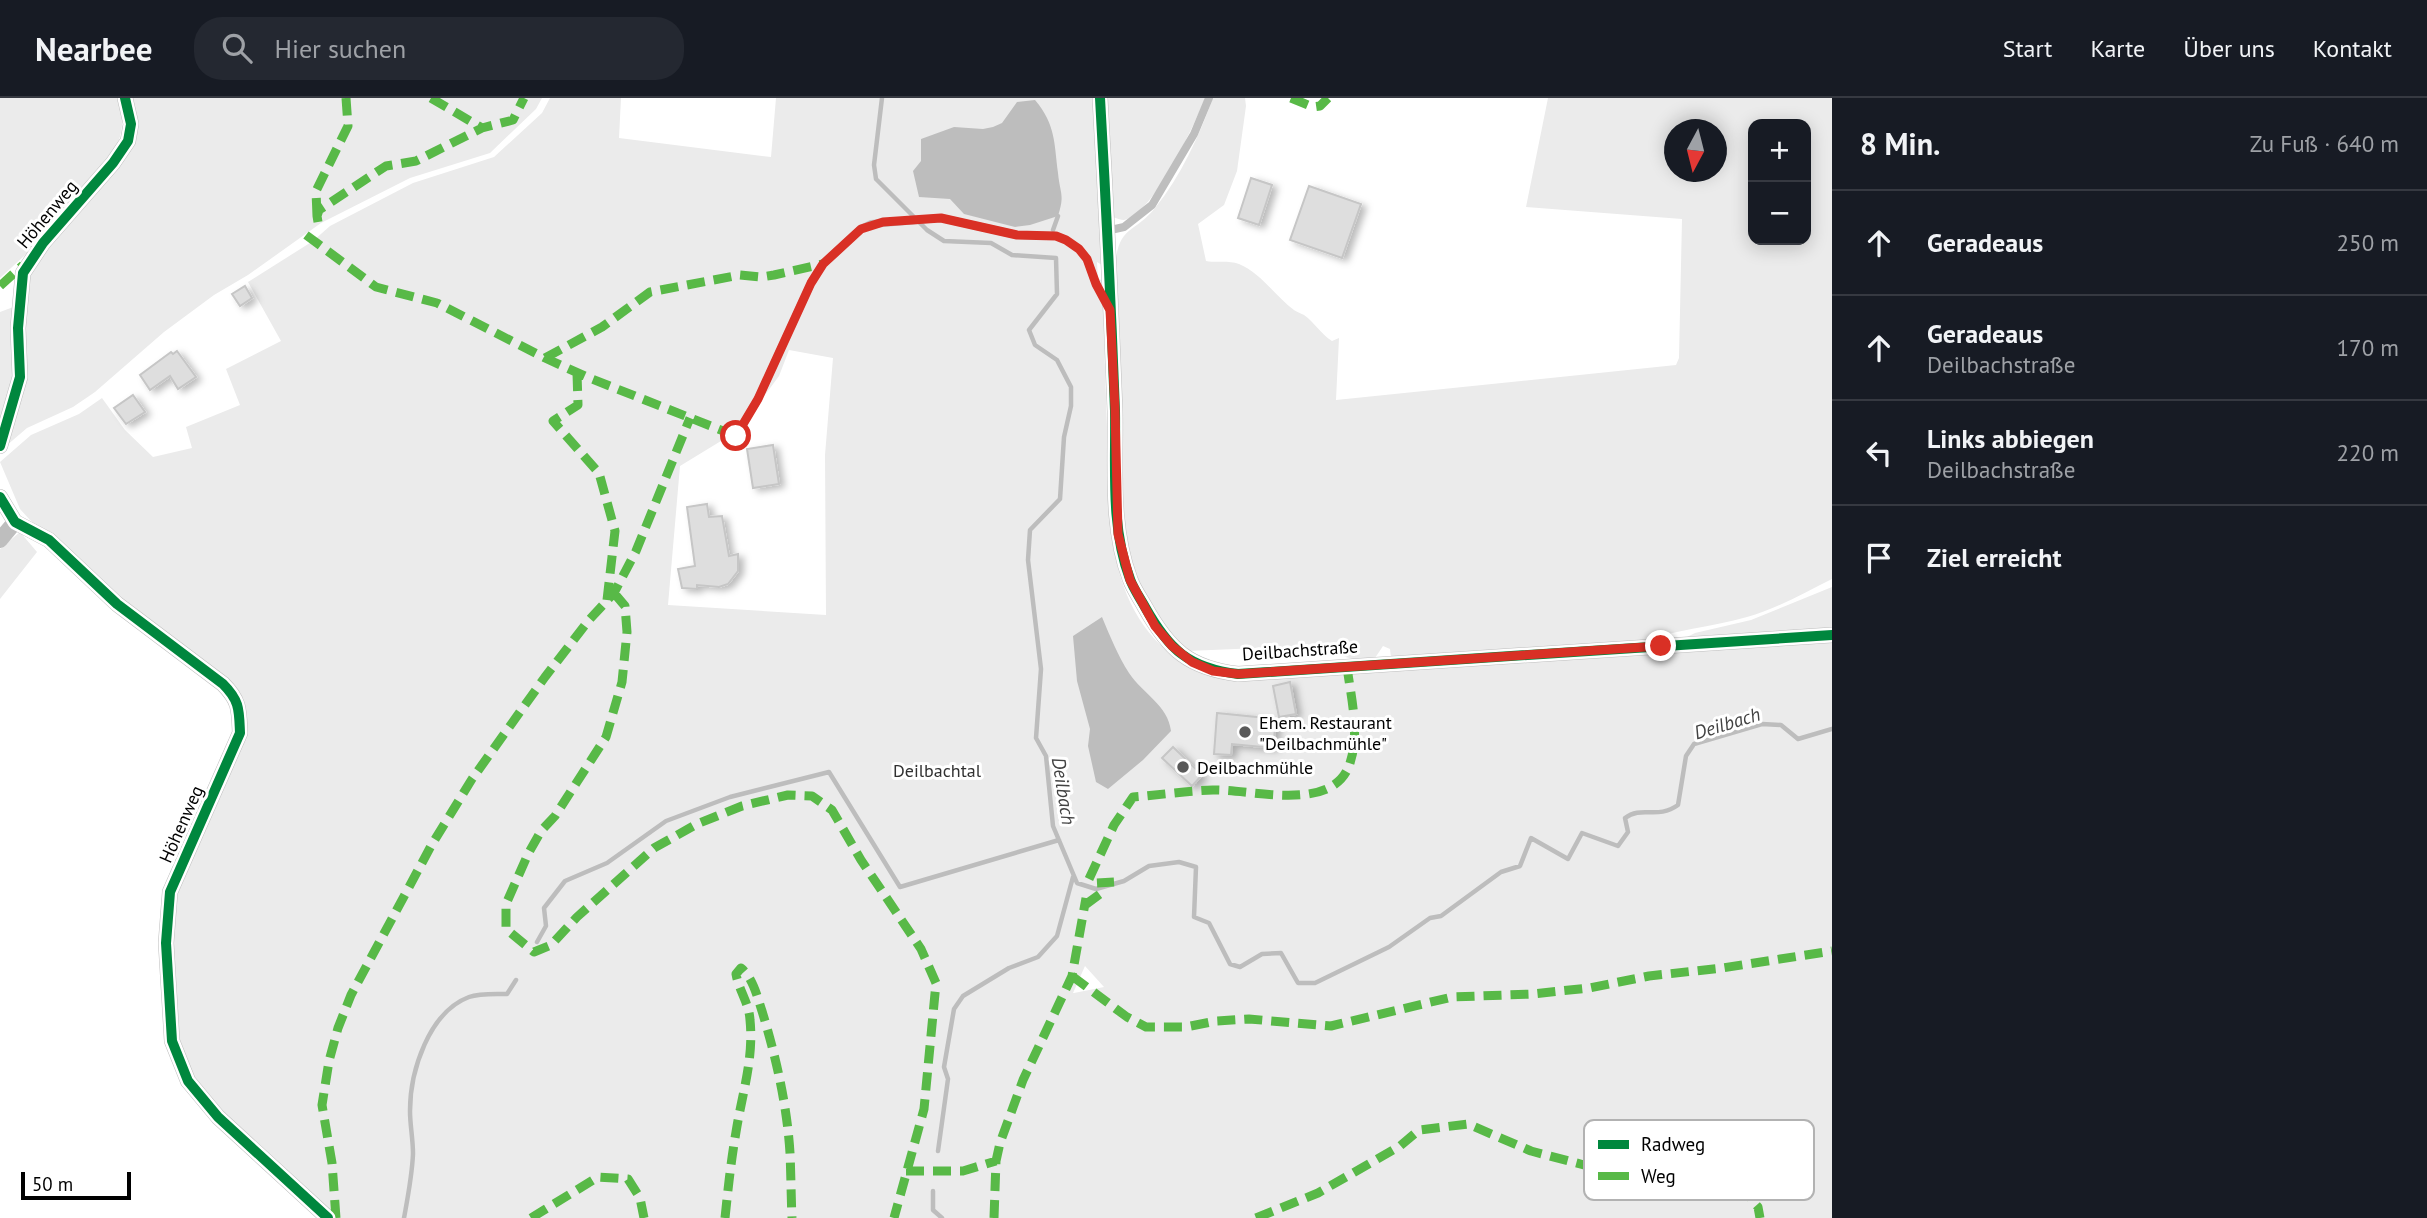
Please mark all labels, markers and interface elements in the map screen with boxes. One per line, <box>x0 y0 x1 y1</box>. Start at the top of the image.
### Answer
search box <box>194 17 684 80</box>
text: Nearbee <box>35 27 152 70</box>
icon: search <box>218 29 256 67</box>
text: Hier suchen <box>274 32 406 65</box>
text: Start <box>2003 33 2052 64</box>
text: Karte <box>2090 33 2145 64</box>
text: Über uns <box>2183 33 2275 64</box>
text: Kontakt <box>2313 33 2392 64</box>
north arrow <box>1664 119 1727 182</box>
map controls <box>1748 119 1811 245</box>
button: + <box>1748 119 1811 182</box>
text: 8 Min. <box>1860 124 1940 163</box>
text: Zu Fuß · 640 m <box>2250 129 2399 158</box>
street label: Höhenweg <box>12 175 82 253</box>
button: − <box>1748 182 1811 245</box>
icon: ahead <box>1860 224 1898 262</box>
text: Geradeaus <box>1927 226 2043 259</box>
text: 250 m <box>2337 228 2399 257</box>
text: Geradeaus <box>1927 317 2043 350</box>
icon: ahead <box>1860 329 1898 367</box>
text: 170 m <box>2337 333 2399 362</box>
text: Deilbachstraße <box>1927 350 2075 379</box>
route start <box>720 420 751 451</box>
text: Links abbiegen <box>1927 422 2094 455</box>
icon: left <box>1860 434 1898 472</box>
text: 220 m <box>2337 438 2399 467</box>
text: Deilbachstraße <box>1927 455 2075 484</box>
icon: arrive <box>1860 539 1898 577</box>
text: Ziel erreicht <box>1927 541 2062 574</box>
route end <box>1645 630 1676 661</box>
street label: Deilbachstraße <box>1241 634 1359 666</box>
water label: Deilbach <box>1691 702 1763 744</box>
place label: Ehem. Restaurant "Deilbachmühle" <box>1259 711 1392 755</box>
marker: Ehem. Restaurant "Deilbachmühle" <box>1237 724 1253 740</box>
water label: Deilbach <box>1047 756 1081 826</box>
place label: Deilbachmühle <box>1197 756 1313 779</box>
park label: Deilbachtal <box>893 759 982 782</box>
marker: Deilbachmühle <box>1175 759 1191 775</box>
street label: Höhenweg <box>154 782 208 866</box>
legend <box>1584 1120 1814 1200</box>
text: Radweg <box>1641 1132 1705 1156</box>
text: Weg <box>1641 1164 1676 1188</box>
scale bar <box>21 1169 131 1201</box>
text: 50 m <box>32 1172 73 1196</box>

